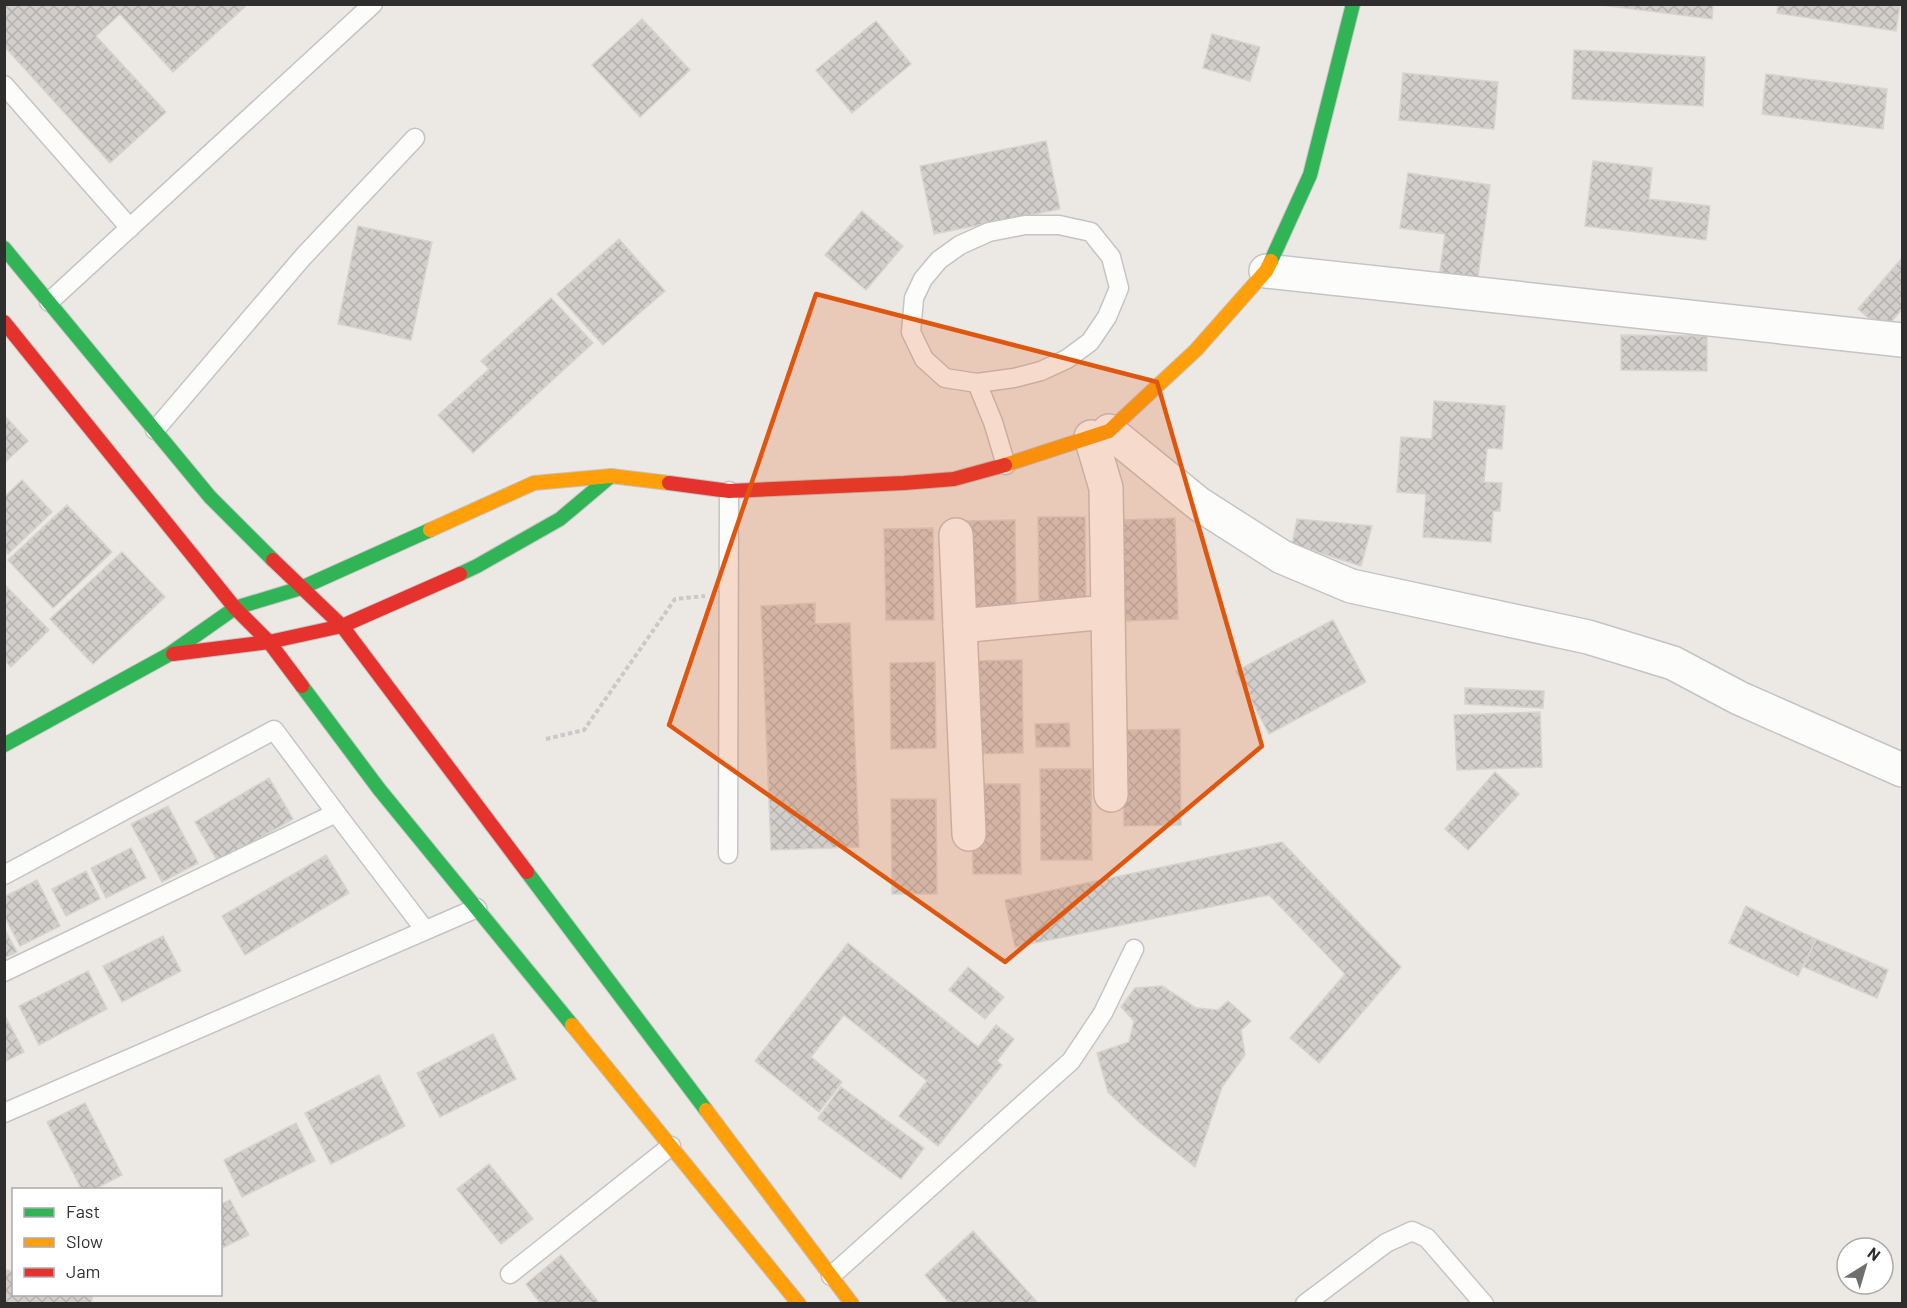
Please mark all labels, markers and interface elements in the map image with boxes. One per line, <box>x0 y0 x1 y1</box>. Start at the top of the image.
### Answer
legend <box>12 1188 222 1296</box>
text: Fast <box>66 1200 100 1222</box>
text: Slow <box>66 1230 103 1252</box>
north arrow <box>1835 1236 1895 1296</box>
text: N <box>1864 1243 1884 1264</box>
text: Jam <box>66 1260 100 1282</box>

